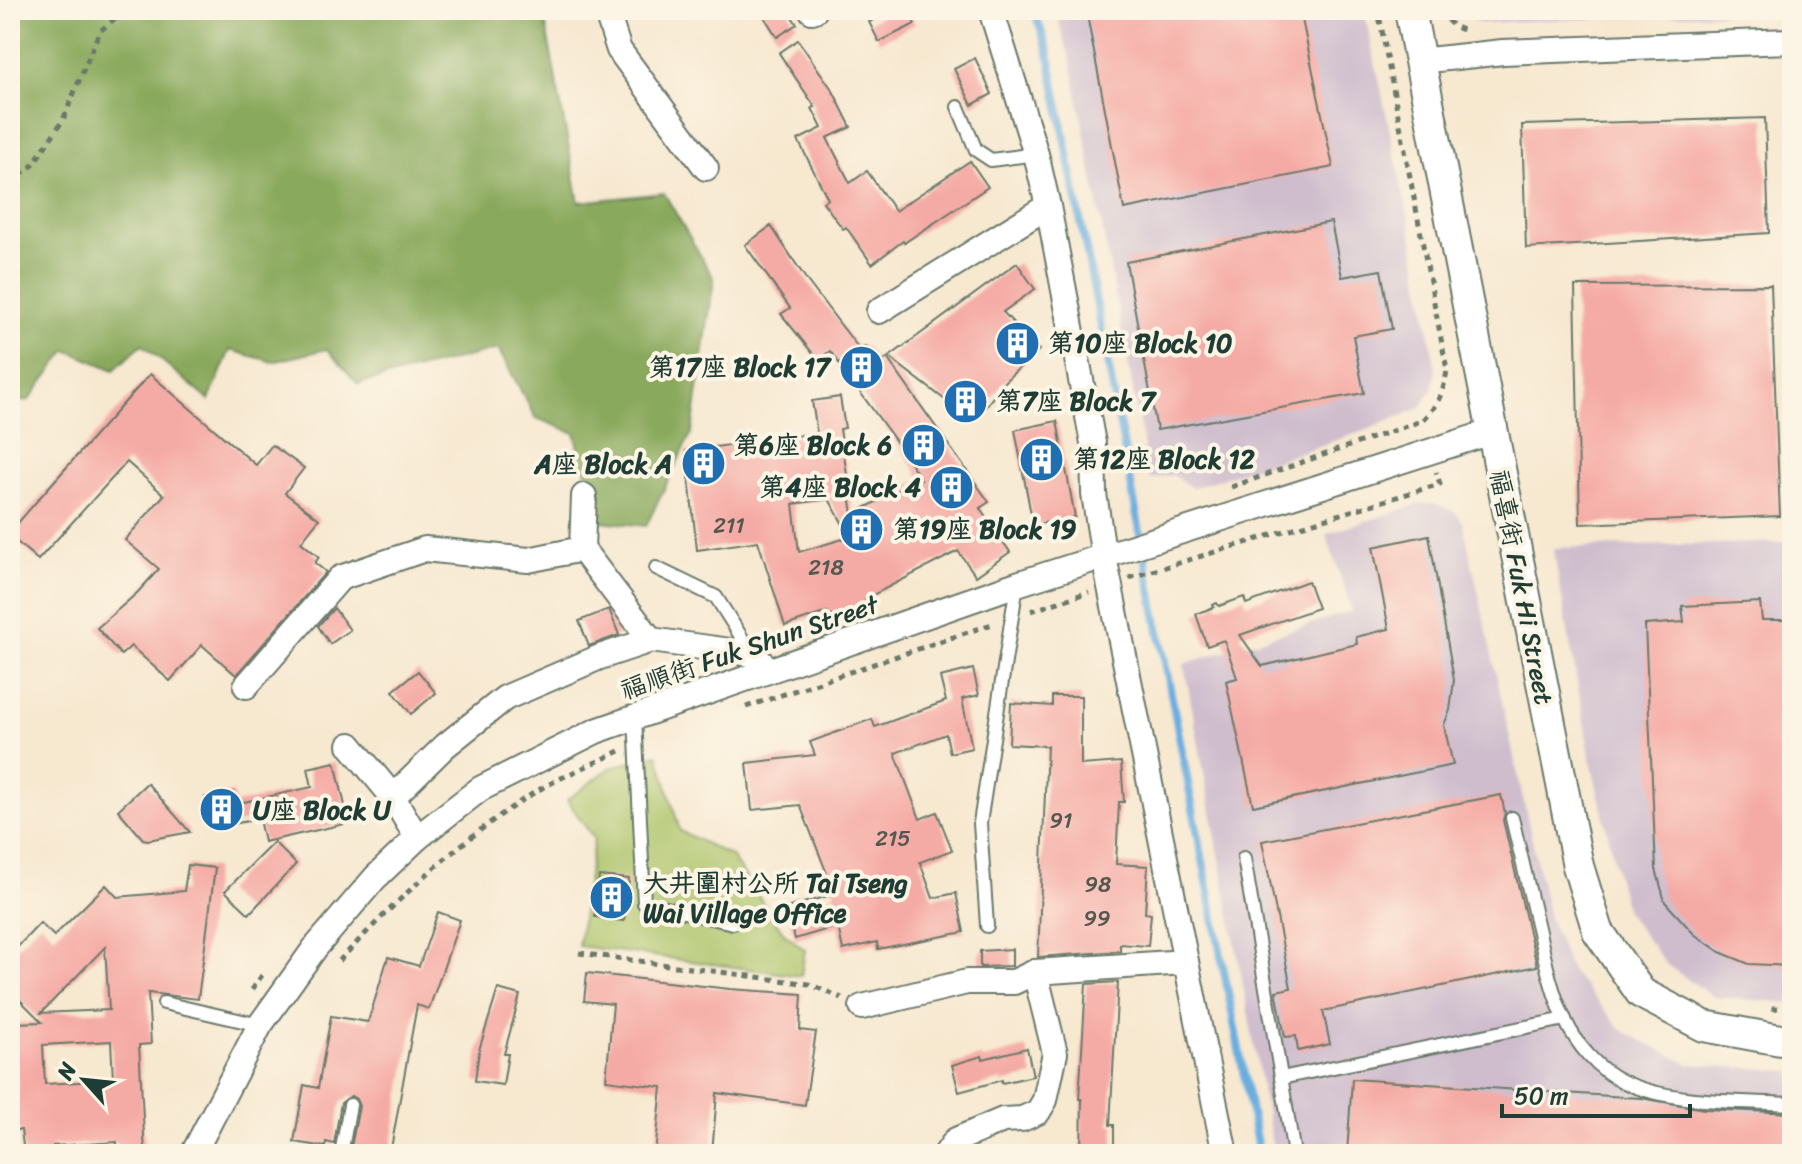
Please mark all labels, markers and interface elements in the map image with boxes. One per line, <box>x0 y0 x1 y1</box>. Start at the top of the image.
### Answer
building icon: 第10座 Block 10 <box>993 319 1041 367</box>
place label: 第10座 Block 10 <box>1048 320 1233 366</box>
building icon: 第17座 Block 17 <box>837 343 885 391</box>
place label: 第17座 Block 17 <box>649 344 832 390</box>
building icon: 第7座 Block 7 <box>941 377 989 425</box>
place label: 第7座 Block 7 <box>996 378 1157 424</box>
building icon: 第6座 Block 6 <box>899 421 947 469</box>
place label: 第6座 Block 6 <box>733 422 892 468</box>
building icon: 第12座 Block 12 <box>1018 435 1066 483</box>
place label: 第12座 Block 12 <box>1073 436 1255 482</box>
building icon: A座 Block A <box>679 440 727 488</box>
place label: A座 Block A <box>534 441 672 487</box>
building icon: 第4座 Block 4 <box>928 463 976 511</box>
place label: 第4座 Block 4 <box>759 464 921 510</box>
street label: 福喜街 Fuk Hi Street <box>1477 465 1567 709</box>
building icon: 第19座 Block 19 <box>838 505 886 553</box>
house number: 211 <box>713 506 745 545</box>
place label: 第19座 Block 19 <box>893 506 1077 552</box>
house number: 218 <box>808 548 844 587</box>
street label: 福順街 Fuk Shun Street <box>614 581 886 713</box>
building icon: U座 Block U <box>198 786 246 834</box>
place label: U座 Block U <box>253 787 393 833</box>
house number: 91 <box>1050 801 1072 840</box>
house number: 215 <box>875 819 911 858</box>
place label: 大井圍村公所 Tai Tseng Wai Village Office <box>643 860 908 936</box>
house number: 98 <box>1085 865 1111 904</box>
building icon: 大井圍村公所 Tai Tseng Wai Village Office <box>588 874 636 922</box>
house number: 99 <box>1083 899 1111 938</box>
north arrow <box>44 1040 124 1120</box>
text: N <box>45 1055 88 1088</box>
scale bar <box>1502 1068 1690 1118</box>
text: 50 m <box>1514 1075 1569 1117</box>

